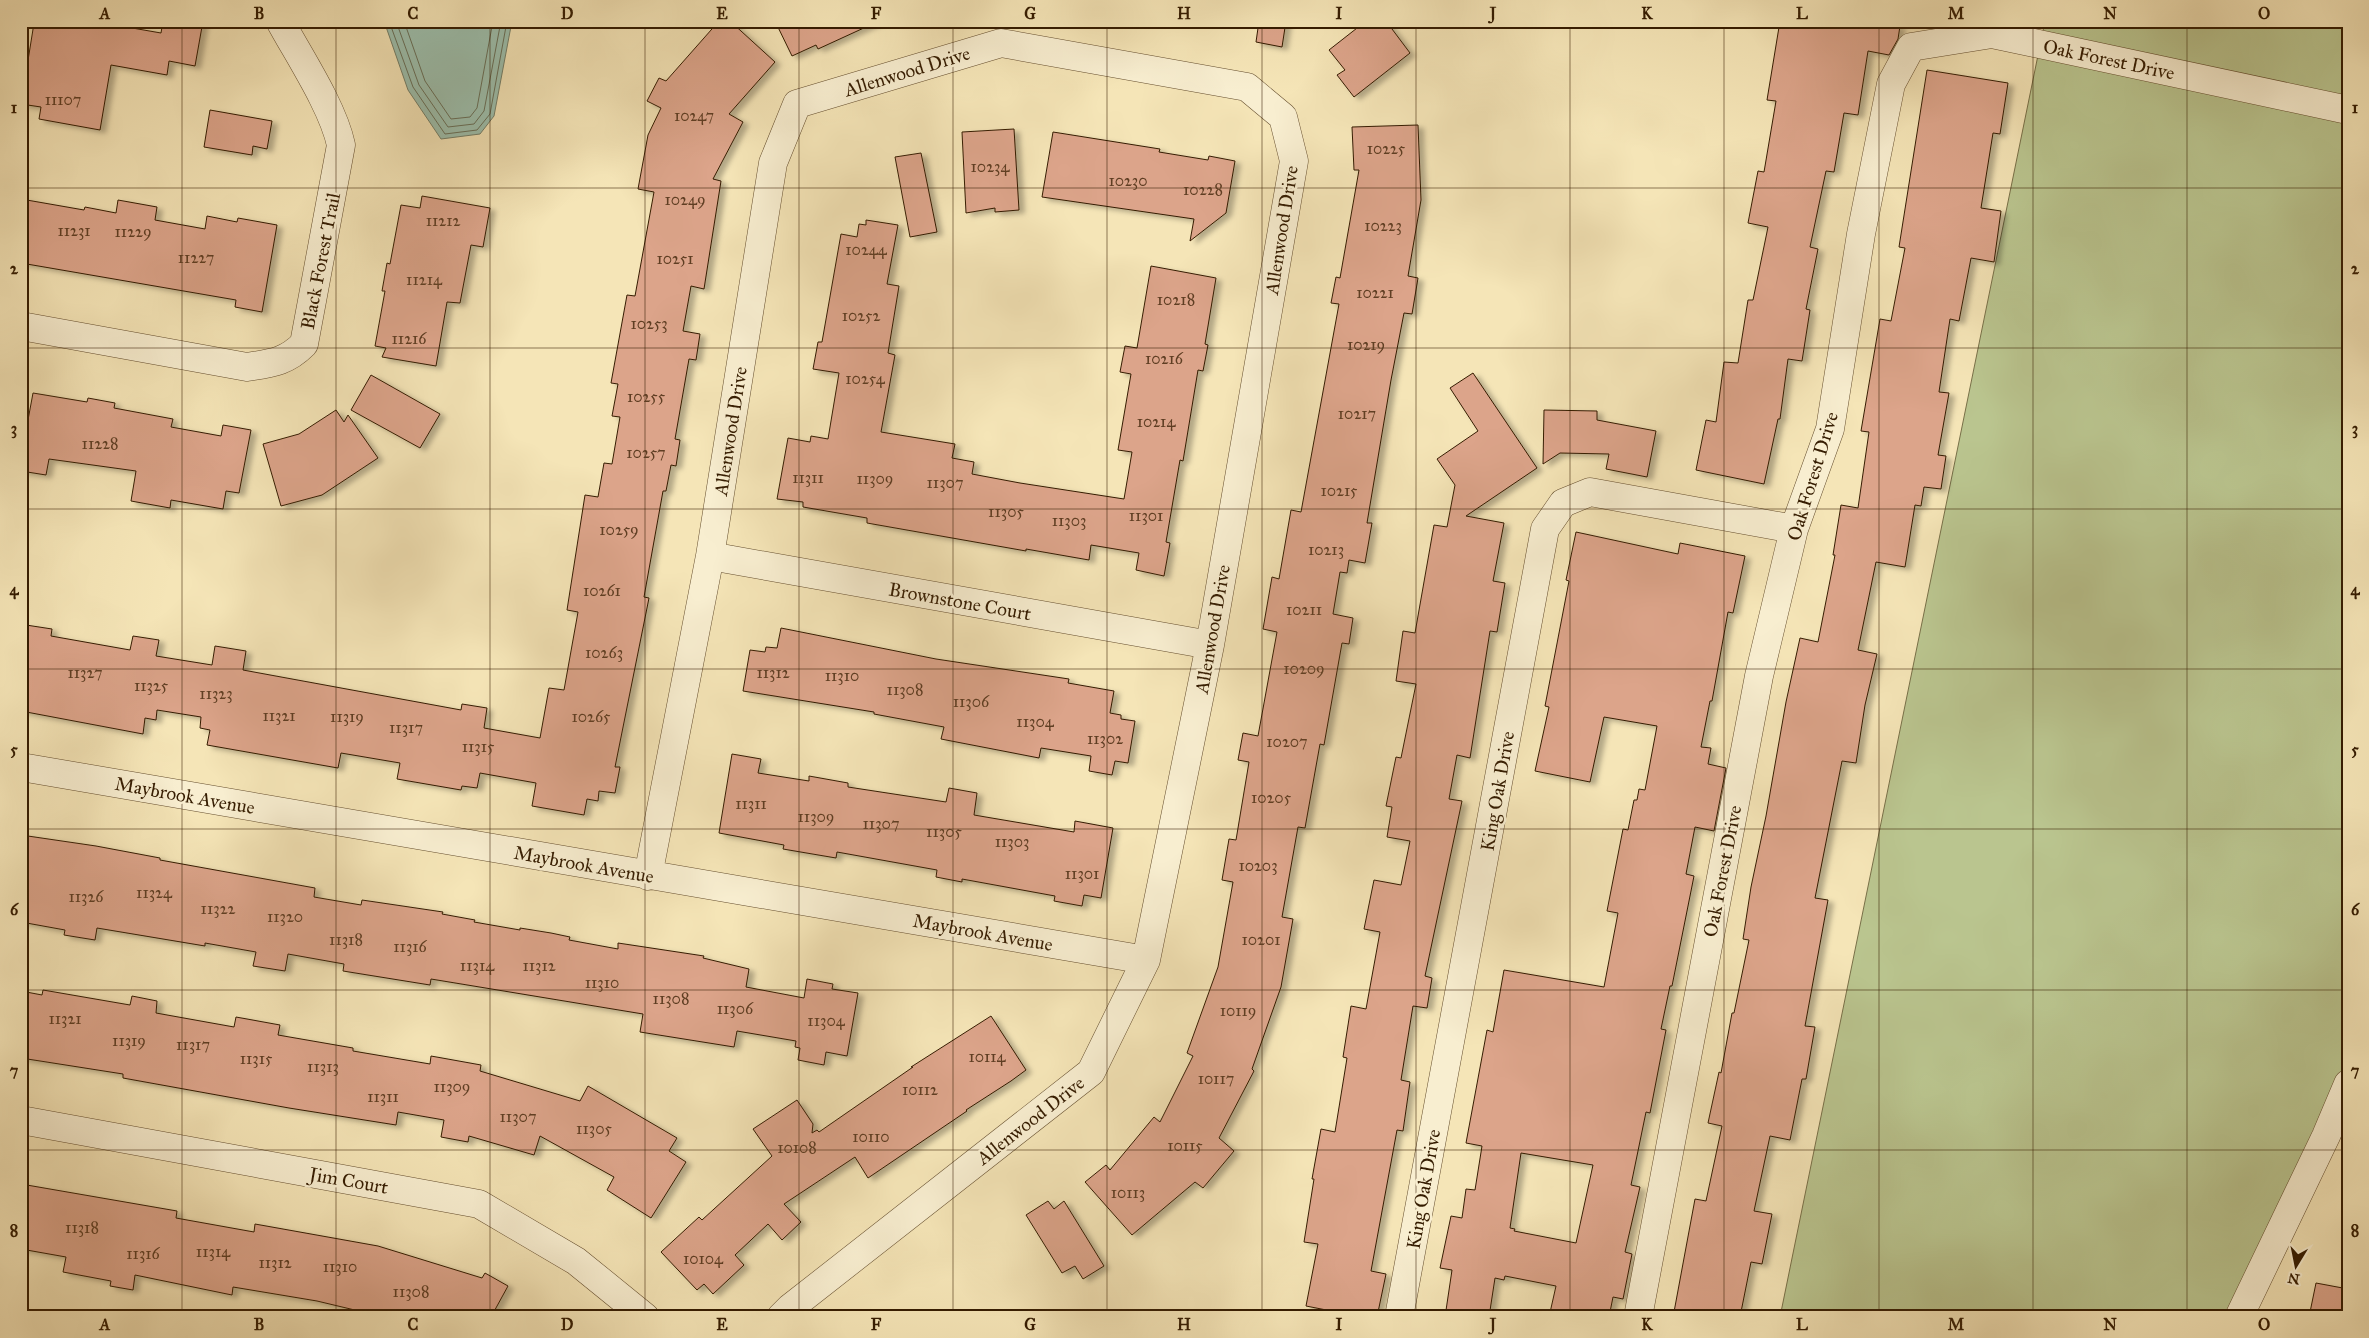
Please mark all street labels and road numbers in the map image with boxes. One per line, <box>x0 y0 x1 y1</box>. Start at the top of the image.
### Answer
street label: Oak Forest Drive <box>2041 34 2177 85</box>
street label: Allenwood Drive <box>841 41 973 102</box>
street label: Allenwood Drive <box>1260 164 1303 297</box>
street label: Black Forest Trail <box>296 190 345 332</box>
street label: Allenwood Drive <box>709 365 752 498</box>
street label: Oak Forest Drive <box>1782 409 1843 543</box>
street label: Allenwood Drive <box>1190 563 1235 696</box>
street label: Brownstone Court <box>887 578 1033 625</box>
street label: King Oak Drive <box>1476 729 1520 853</box>
street label: Maybrook Avenue <box>113 772 257 819</box>
street label: Oak Forest Drive <box>1698 803 1747 939</box>
street label: Maybrook Avenue <box>512 841 656 888</box>
street label: Maybrook Avenue <box>911 909 1055 956</box>
street label: Allenwood Drive <box>971 1071 1089 1170</box>
street label: King Oak Drive <box>1402 1127 1446 1251</box>
street label: Jim Court <box>306 1162 390 1200</box>

